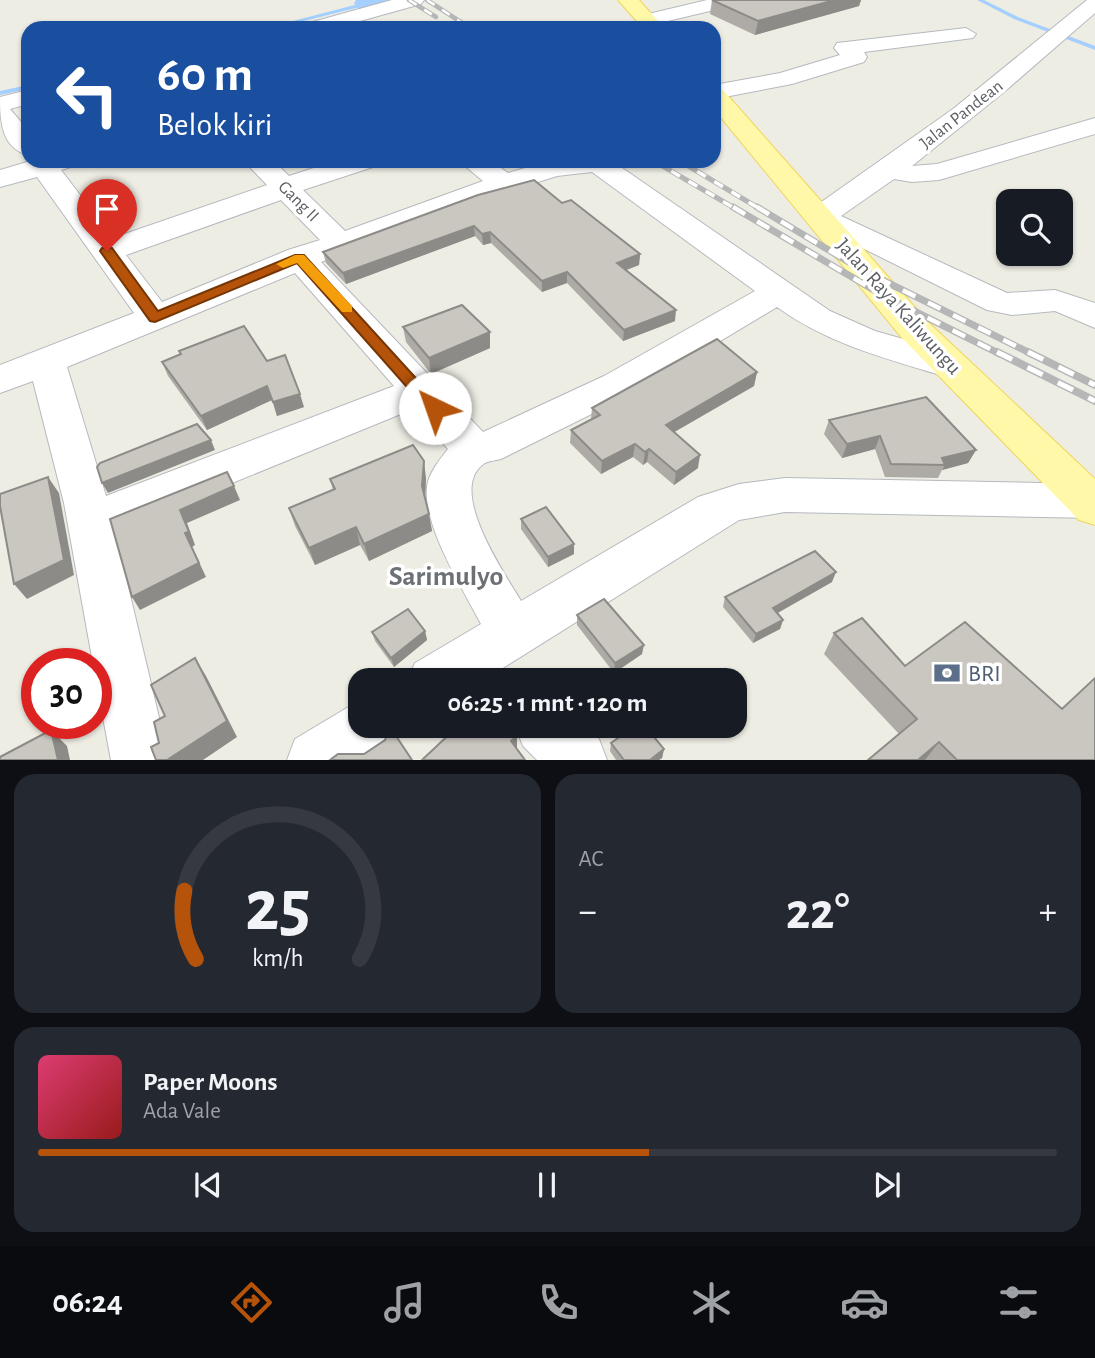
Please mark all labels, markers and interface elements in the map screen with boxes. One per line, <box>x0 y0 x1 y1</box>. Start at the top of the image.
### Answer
icon: left <box>42 49 133 140</box>
text: 60 m <box>157 51 253 100</box>
street label: Jalan Pandean <box>917 77 1006 153</box>
text: Belok kiri <box>157 109 273 141</box>
street label: Gang II <box>274 178 322 226</box>
pin <box>77 179 137 251</box>
map controls <box>996 189 1073 266</box>
button: search <box>996 189 1073 266</box>
icon: arrive <box>88 190 126 228</box>
street label: Jalan Raya Kaliwungu <box>832 234 965 379</box>
position arrow <box>398 371 472 445</box>
district label: Sarimulyo <box>389 563 503 591</box>
speed limit sign: 30 <box>21 648 112 739</box>
bank icon: BRI <box>932 658 962 688</box>
place label: BRI <box>968 662 1001 686</box>
text: 06:25 · 1 mnt · 120 m <box>448 690 647 716</box>
text: AC <box>579 848 603 871</box>
text: 25 <box>244 872 310 945</box>
text: 22° <box>786 886 850 938</box>
text: − <box>579 893 597 931</box>
text: + <box>1039 893 1057 931</box>
text: km/h <box>251 946 303 971</box>
text: Paper Moons <box>143 1069 278 1095</box>
text: Ada Vale <box>143 1100 221 1123</box>
icon: previous <box>189 1166 227 1204</box>
icon: pause <box>528 1166 566 1204</box>
icon: next <box>868 1166 906 1204</box>
icon: directions <box>227 1278 276 1327</box>
icon: music <box>380 1278 429 1327</box>
icon: phone <box>534 1278 583 1327</box>
icon: climate <box>687 1278 736 1327</box>
icon: car <box>840 1278 889 1327</box>
icon: filters <box>994 1278 1043 1327</box>
text: 06:24 <box>52 1286 123 1318</box>

